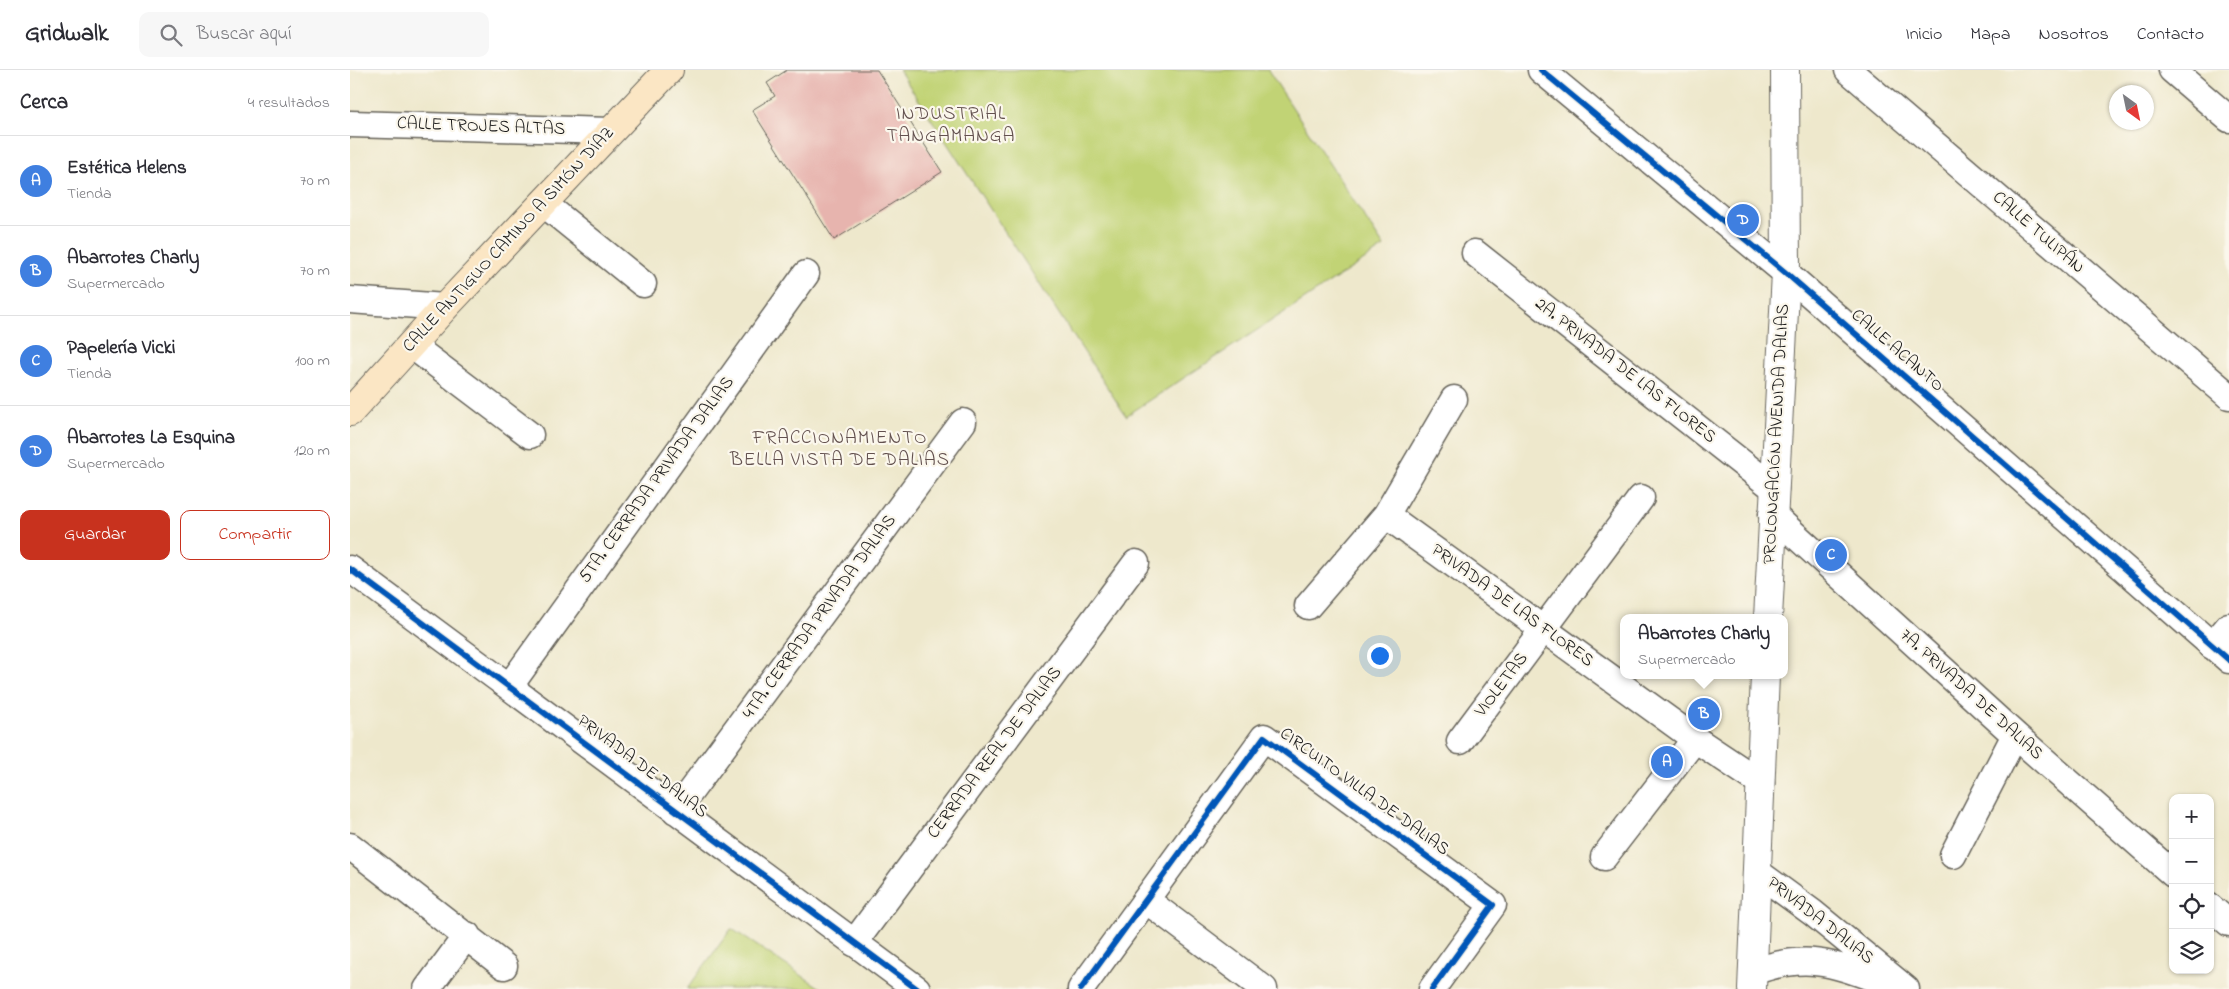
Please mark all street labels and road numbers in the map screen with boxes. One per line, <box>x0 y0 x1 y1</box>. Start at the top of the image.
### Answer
street label: CALLE TROJES ALTAS <box>396 111 566 143</box>
street label: CALLE ANTIGUO CAMINO A SIMÓN DÍAZ <box>397 121 621 359</box>
street label: CALLE TULIPÁN <box>1986 186 2090 280</box>
street label: 2A. PRIVADA DE LAS FLORES <box>1529 292 1721 450</box>
street label: PROLONGACIÓN AVENIDA DALIAS <box>1757 303 1797 565</box>
street label: CALLE ACANTO <box>1845 303 1949 399</box>
street label: 5TA. CERRADA PRIVADA DALIAS <box>573 371 741 589</box>
street label: 4TA. CERRADA PRIVADA DALIAS <box>737 509 903 725</box>
street label: PRIVADA DE LAS FLORES <box>1425 538 1599 674</box>
street label: 7A. PRIVADA DE DALIAS <box>1894 623 2048 767</box>
street label: VIOLETAS <box>1468 647 1535 724</box>
street label: CERRADA REAL DE DALIAS <box>921 661 1069 845</box>
street label: PRIVADA DE DALIAS <box>571 709 713 825</box>
street label: CIRCUITO VILLA DE DALIAS <box>1274 721 1454 863</box>
street label: PRIVADA DALIAS <box>1761 871 1879 971</box>

